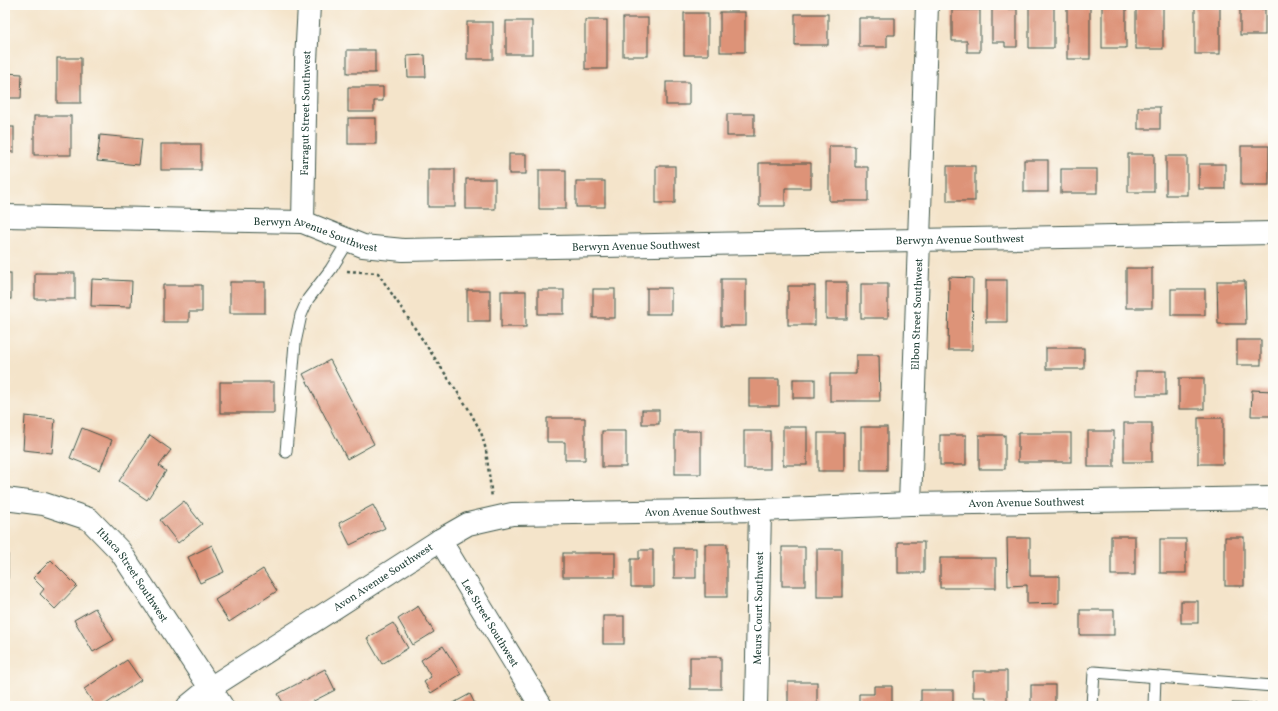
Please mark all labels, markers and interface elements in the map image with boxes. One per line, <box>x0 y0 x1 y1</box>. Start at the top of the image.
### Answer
street label: Farragut Street Southwest <box>298 50 316 176</box>
street label: Berwyn Avenue Southwest <box>253 215 378 256</box>
street label: Berwyn Avenue Southwest <box>896 232 1025 249</box>
street label: Berwyn Avenue Southwest <box>572 238 701 256</box>
street label: Elbon Street Southwest <box>909 258 927 370</box>
street label: Avon Avenue Southwest <box>968 495 1085 512</box>
street label: Avon Avenue Southwest <box>645 504 761 521</box>
street label: Ithaca Street Southwest <box>92 525 171 626</box>
street label: Avon Avenue Southwest <box>331 540 437 616</box>
street label: Meurs Court Southwest <box>751 551 768 665</box>
street label: Lee Street Southwest <box>457 577 522 670</box>

